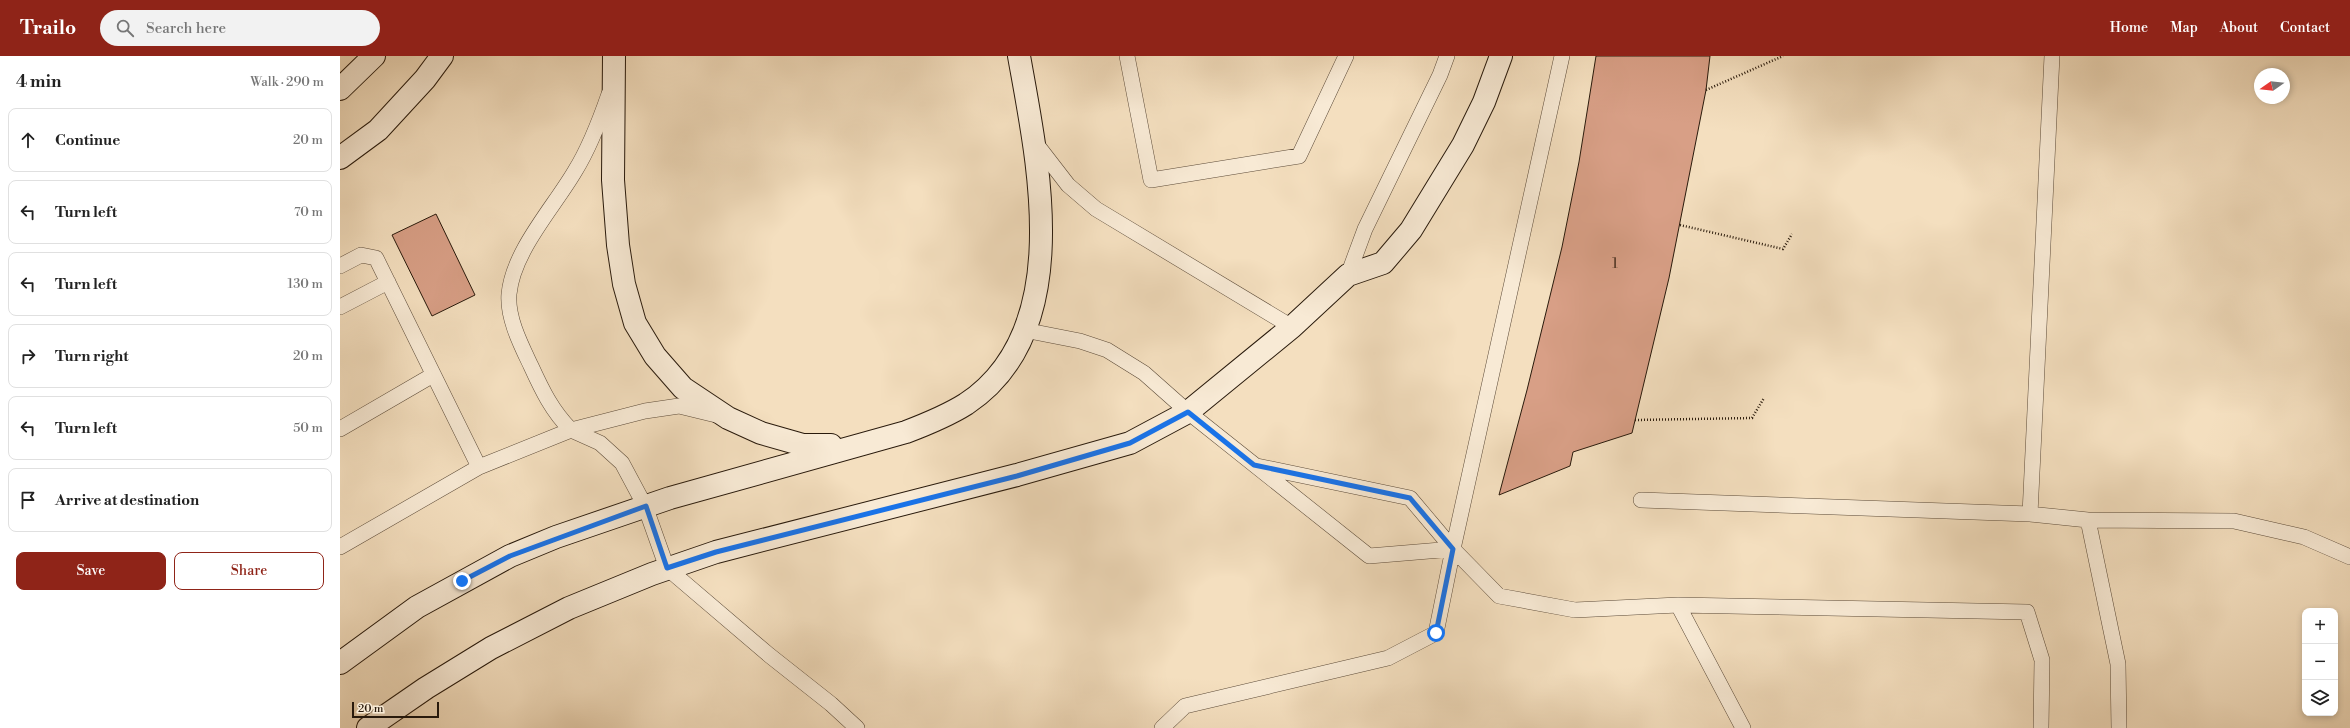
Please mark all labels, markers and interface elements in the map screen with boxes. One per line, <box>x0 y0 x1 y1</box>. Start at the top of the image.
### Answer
search box <box>100 10 380 46</box>
text: Trailo <box>20 16 76 40</box>
icon: search <box>114 17 136 39</box>
text: Search here <box>146 19 226 38</box>
text: Home <box>2110 19 2148 37</box>
text: Map <box>2170 19 2198 37</box>
text: About <box>2220 19 2258 37</box>
text: Contact <box>2280 19 2330 37</box>
north arrow <box>2254 68 2290 104</box>
text: 4 min <box>16 71 61 93</box>
text: Walk · 290 m <box>250 74 324 90</box>
icon: ahead <box>17 129 39 151</box>
text: Continue <box>55 131 120 150</box>
text: 20 m <box>293 132 323 148</box>
icon: left <box>17 201 39 223</box>
text: Turn left <box>55 203 117 222</box>
text: 70 m <box>294 204 323 220</box>
house number: 1 <box>1612 255 1618 273</box>
icon: left <box>17 273 39 295</box>
text: Turn left <box>55 275 117 294</box>
text: 130 m <box>288 276 323 292</box>
icon: right <box>17 345 39 367</box>
text: Turn right <box>55 347 129 366</box>
text: 20 m <box>293 348 323 364</box>
icon: left <box>17 417 39 439</box>
text: Turn left <box>55 419 117 438</box>
text: 50 m <box>293 420 323 436</box>
icon: arrive <box>17 489 39 511</box>
text: Arrive at destination <box>55 491 199 510</box>
button: Save <box>16 552 166 590</box>
button: Share <box>174 552 324 590</box>
route end <box>453 572 471 590</box>
map controls <box>2302 608 2338 716</box>
button: + <box>2302 608 2338 644</box>
route start <box>1427 624 1445 642</box>
button: − <box>2302 644 2338 680</box>
button: layers <box>2302 680 2338 716</box>
scale bar <box>352 700 439 719</box>
text: 20 m <box>358 702 383 716</box>

